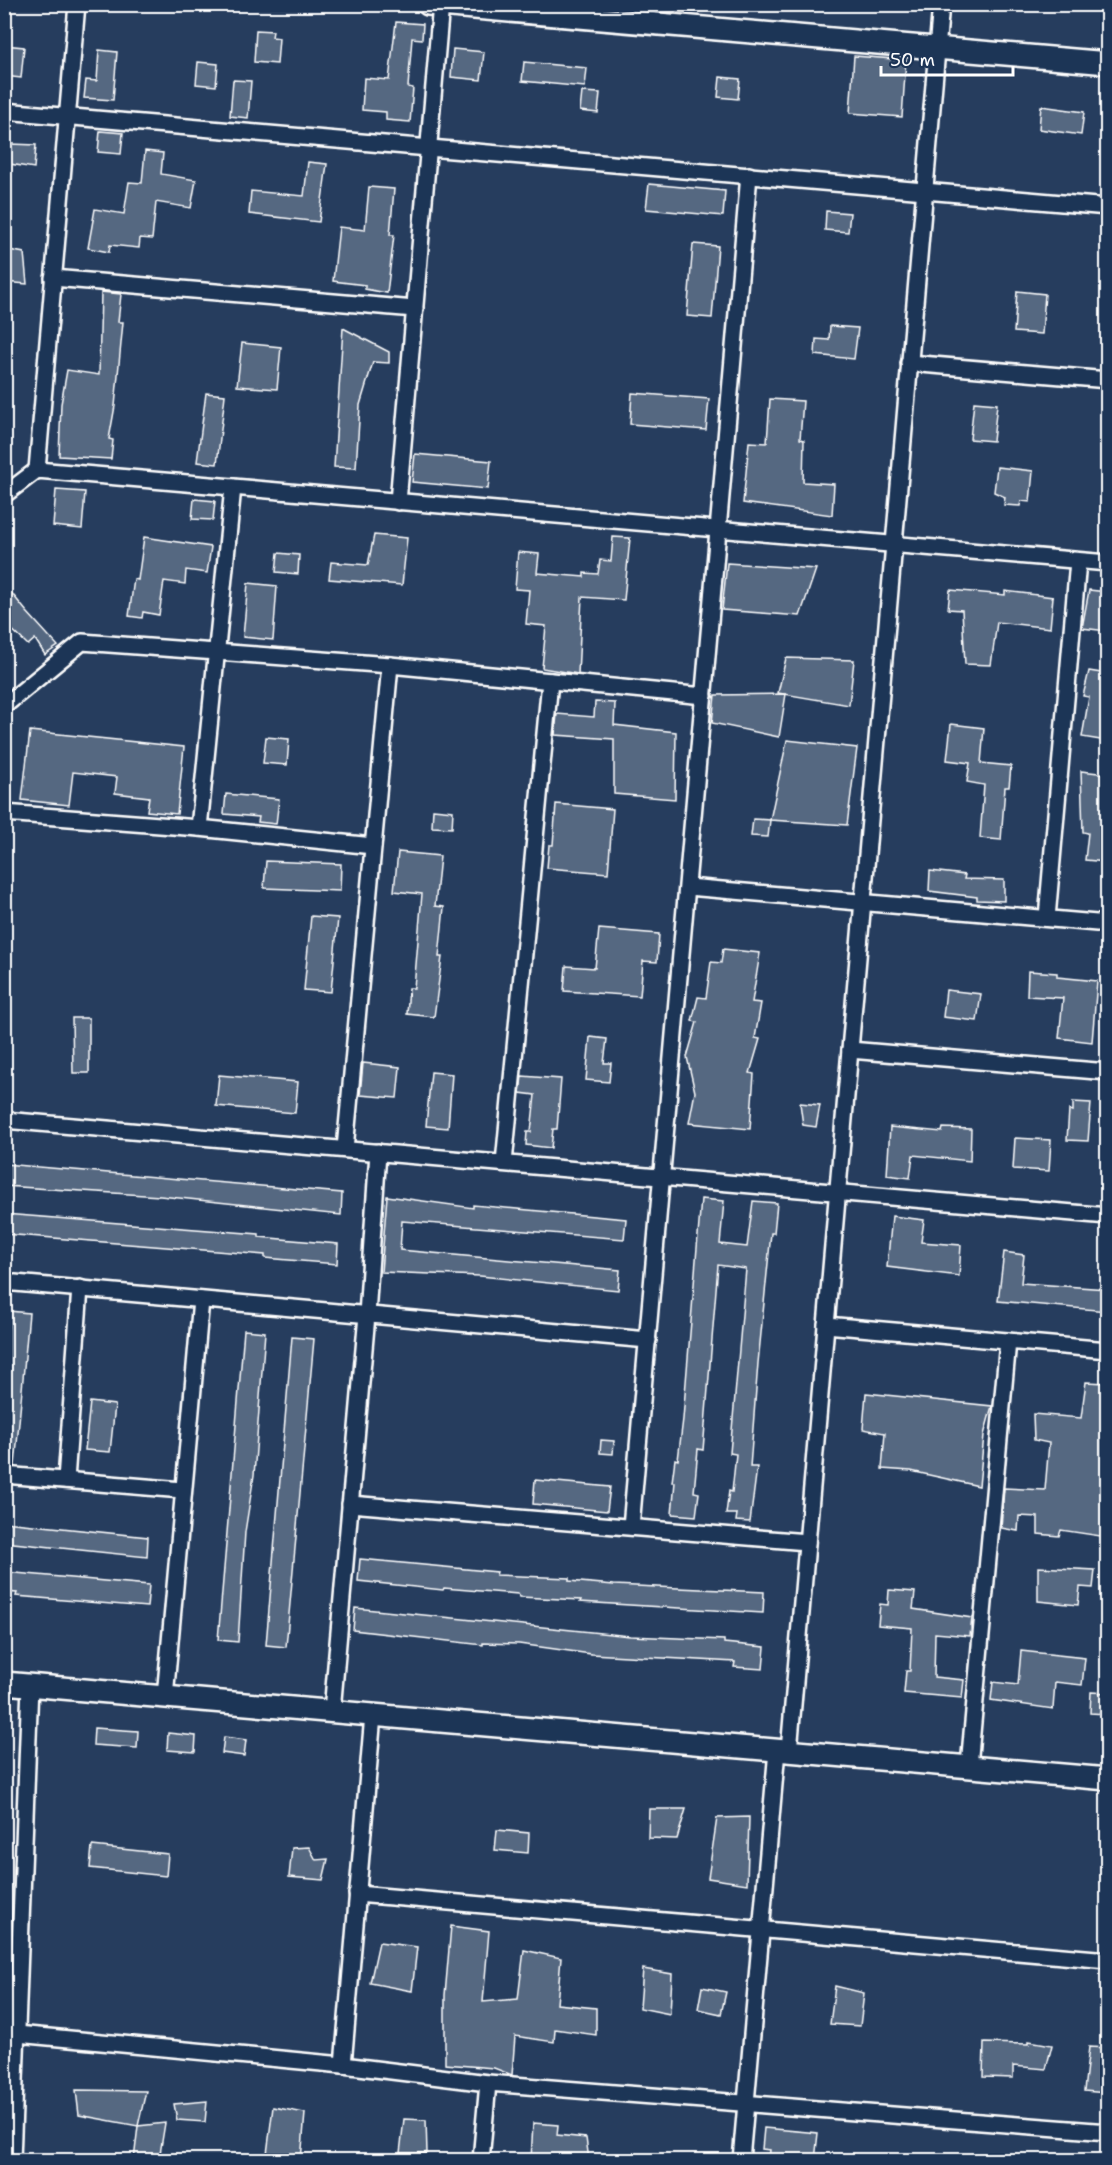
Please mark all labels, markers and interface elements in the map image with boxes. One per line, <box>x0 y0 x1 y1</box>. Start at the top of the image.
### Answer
scale bar <box>881 39 1013 77</box>
text: 50 m <box>890 48 935 72</box>

